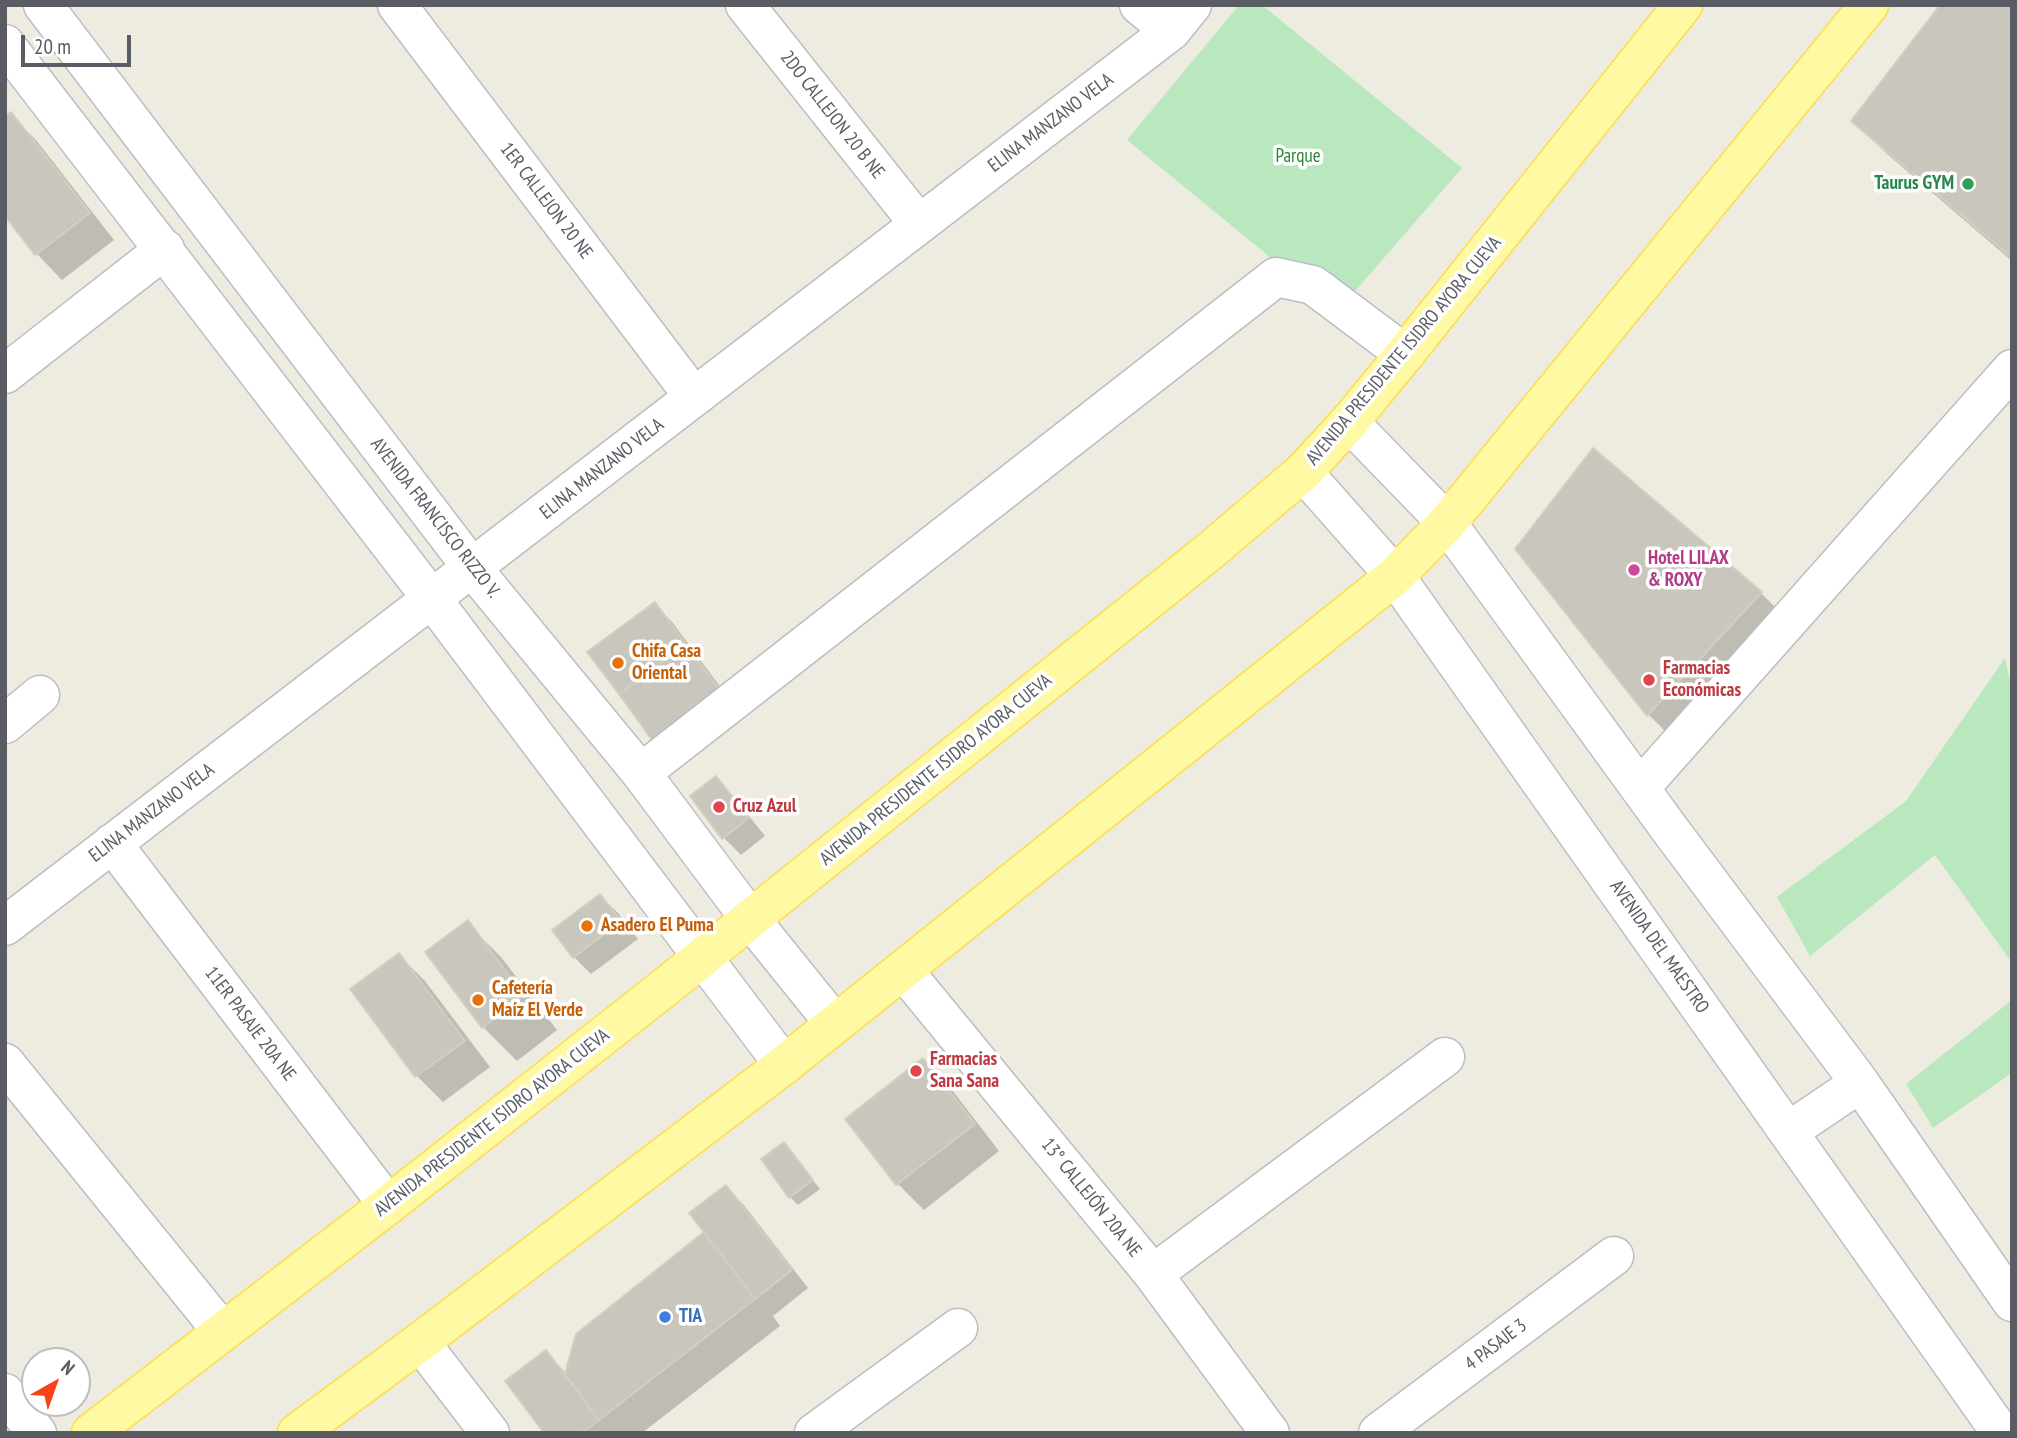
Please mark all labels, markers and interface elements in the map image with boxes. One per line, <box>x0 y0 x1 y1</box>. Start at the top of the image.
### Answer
scale bar <box>24 21 135 65</box>
text: 20 m <box>34 33 71 60</box>
street label: 2DO CALLEJON 20 B NE <box>775 47 889 183</box>
street label: ELINA MANZANO VELA <box>984 69 1118 177</box>
street label: 1ER CALLEJON 20 NE <box>495 138 597 264</box>
park label: Parque <box>1275 146 1321 168</box>
place label: Taurus GYM <box>1874 173 1954 195</box>
marker: Taurus GYM <box>1960 176 1976 192</box>
street label: AVENIDA PRESIDENTE ISIDRO AYORA CUEVA <box>1302 232 1506 470</box>
street label: ELINA MANZANO VELA <box>536 414 668 524</box>
street label: AVENIDA FRANCISCO RIZZO V. <box>365 433 505 603</box>
place label: Hotel LILAX & ROXY <box>1648 548 1729 592</box>
marker: Hotel LILAX & ROXY <box>1626 562 1642 578</box>
place label: Chifa Casa Oriental <box>632 641 701 685</box>
marker: Chifa Casa Oriental <box>610 655 626 671</box>
place label: Farmacias Económicas <box>1663 658 1741 702</box>
street label: AVENIDA PRESIDENTE ISIDRO AYORA CUEVA <box>815 669 1057 871</box>
marker: Farmacias Económicas <box>1641 672 1657 688</box>
street label: ELINA MANZANO VELA <box>85 759 219 867</box>
place label: Cruz Azul <box>733 796 796 818</box>
marker: Cruz Azul <box>711 799 727 815</box>
street label: AVENIDA DEL MAESTRO <box>1605 876 1713 1018</box>
place label: Asadero El Puma <box>601 915 714 937</box>
marker: Asadero El Puma <box>579 918 595 934</box>
street label: 11ER PASAJE 20A NE <box>200 962 300 1086</box>
place label: Cafetería Maíz El Verde <box>492 978 583 1022</box>
marker: Cafetería Maíz El Verde <box>470 992 486 1008</box>
street label: AVENIDA PRESIDENTE ISIDRO AYORA CUEVA <box>370 1024 614 1222</box>
place label: Farmacias Sana Sana <box>930 1049 999 1093</box>
marker: Farmacias Sana Sana <box>908 1063 924 1079</box>
street label: 13° CALLEJÓN 20A NE <box>1036 1134 1146 1262</box>
place label: TIA <box>679 1306 702 1328</box>
marker: TIA <box>657 1309 673 1325</box>
street label: 4 PASAJE 3 <box>1461 1314 1531 1376</box>
north arrow <box>21 1347 91 1417</box>
text: N <box>57 1355 80 1380</box>

